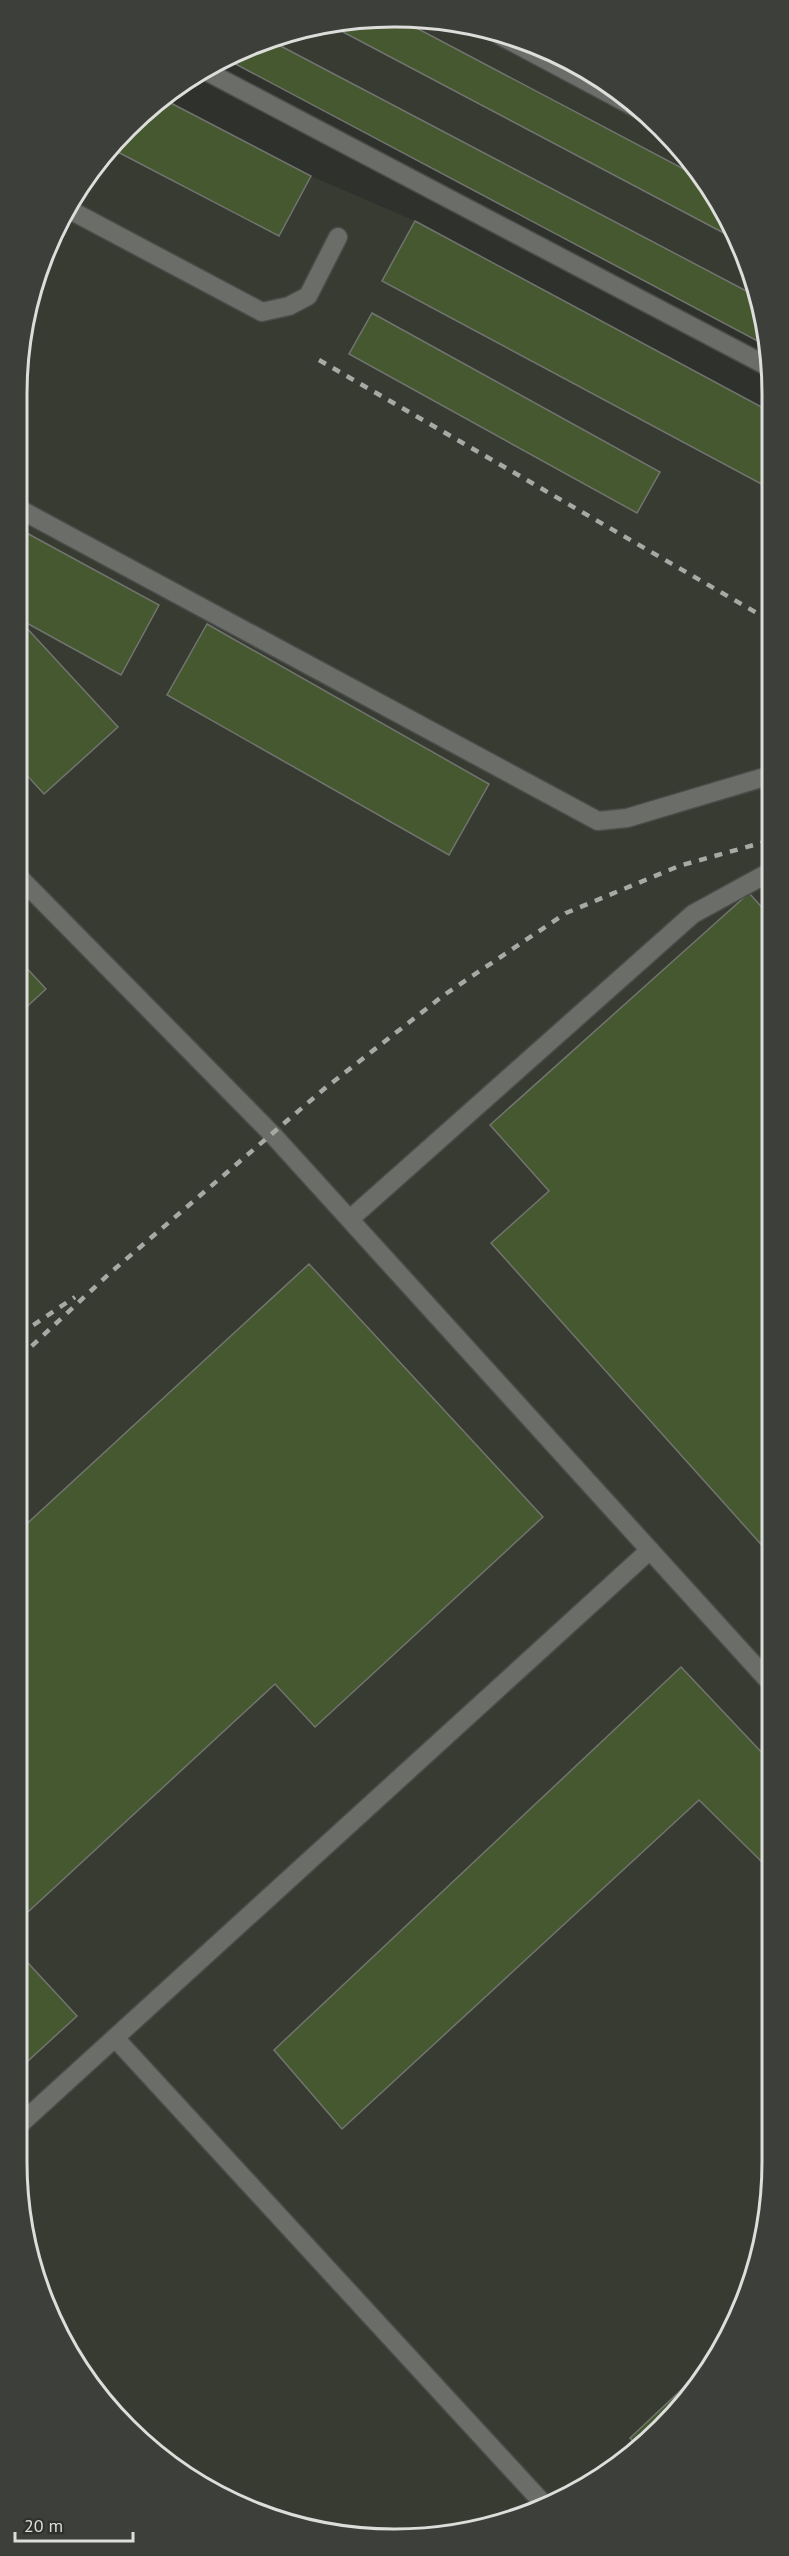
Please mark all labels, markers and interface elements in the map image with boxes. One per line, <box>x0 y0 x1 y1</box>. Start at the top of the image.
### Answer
scale bar <box>15 2505 134 2543</box>
text: 20 m <box>24 2514 63 2537</box>

